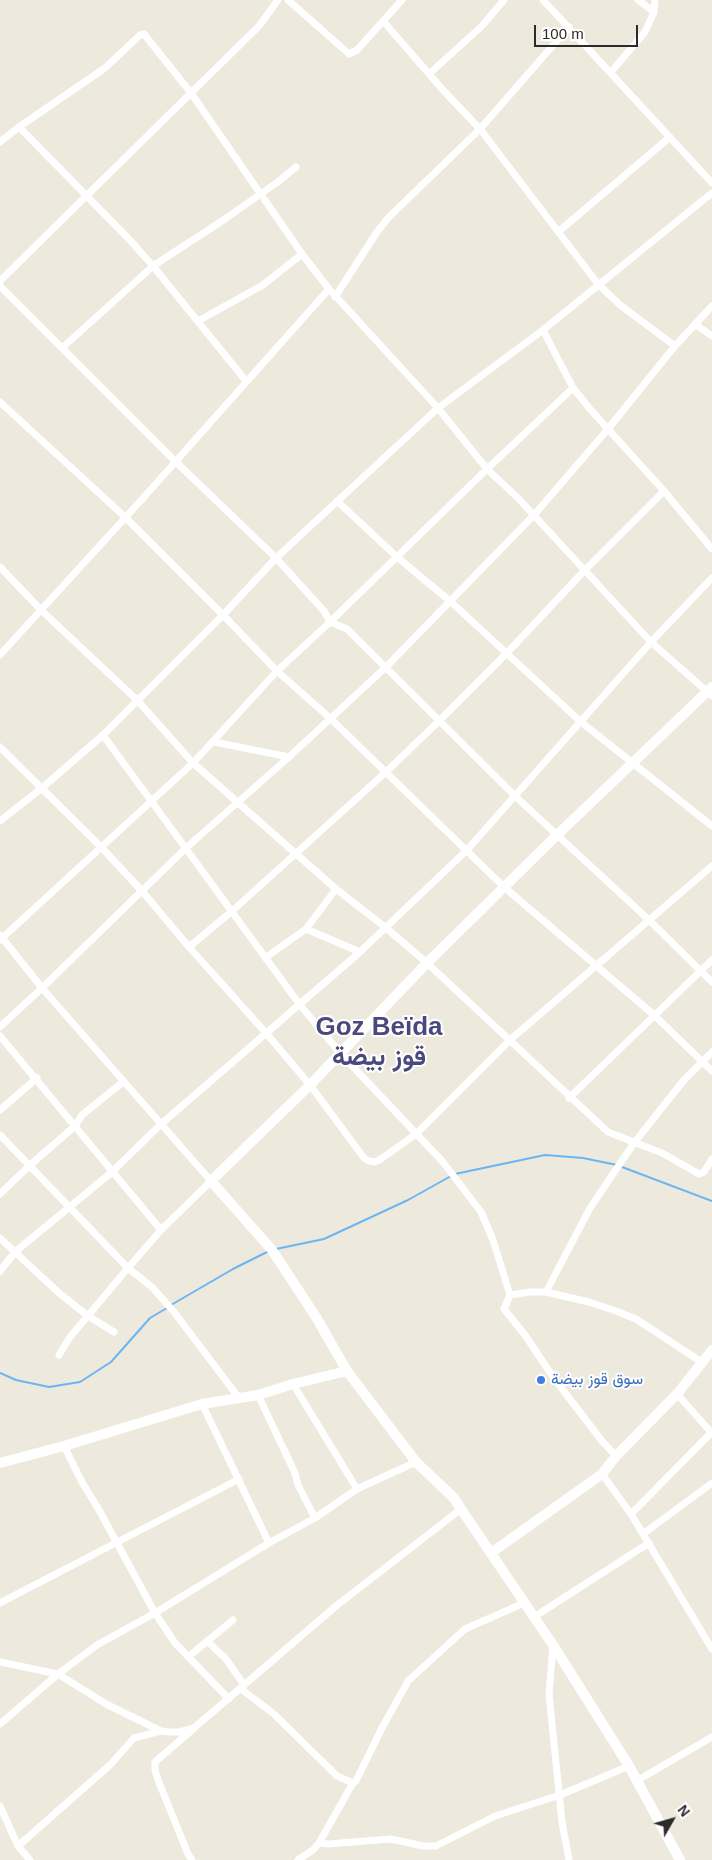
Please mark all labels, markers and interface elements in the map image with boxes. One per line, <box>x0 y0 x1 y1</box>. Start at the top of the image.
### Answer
scale bar <box>537 15 641 47</box>
text: 100 m <box>542 25 584 42</box>
district label: Goz Beïda قوز بيضة <box>315 1012 443 1074</box>
place label: سوق قوز بيضة <box>551 1370 643 1390</box>
marker: سوق قوز بيضة <box>535 1374 547 1386</box>
north arrow <box>647 1795 697 1845</box>
text: N <box>674 1802 693 1820</box>

